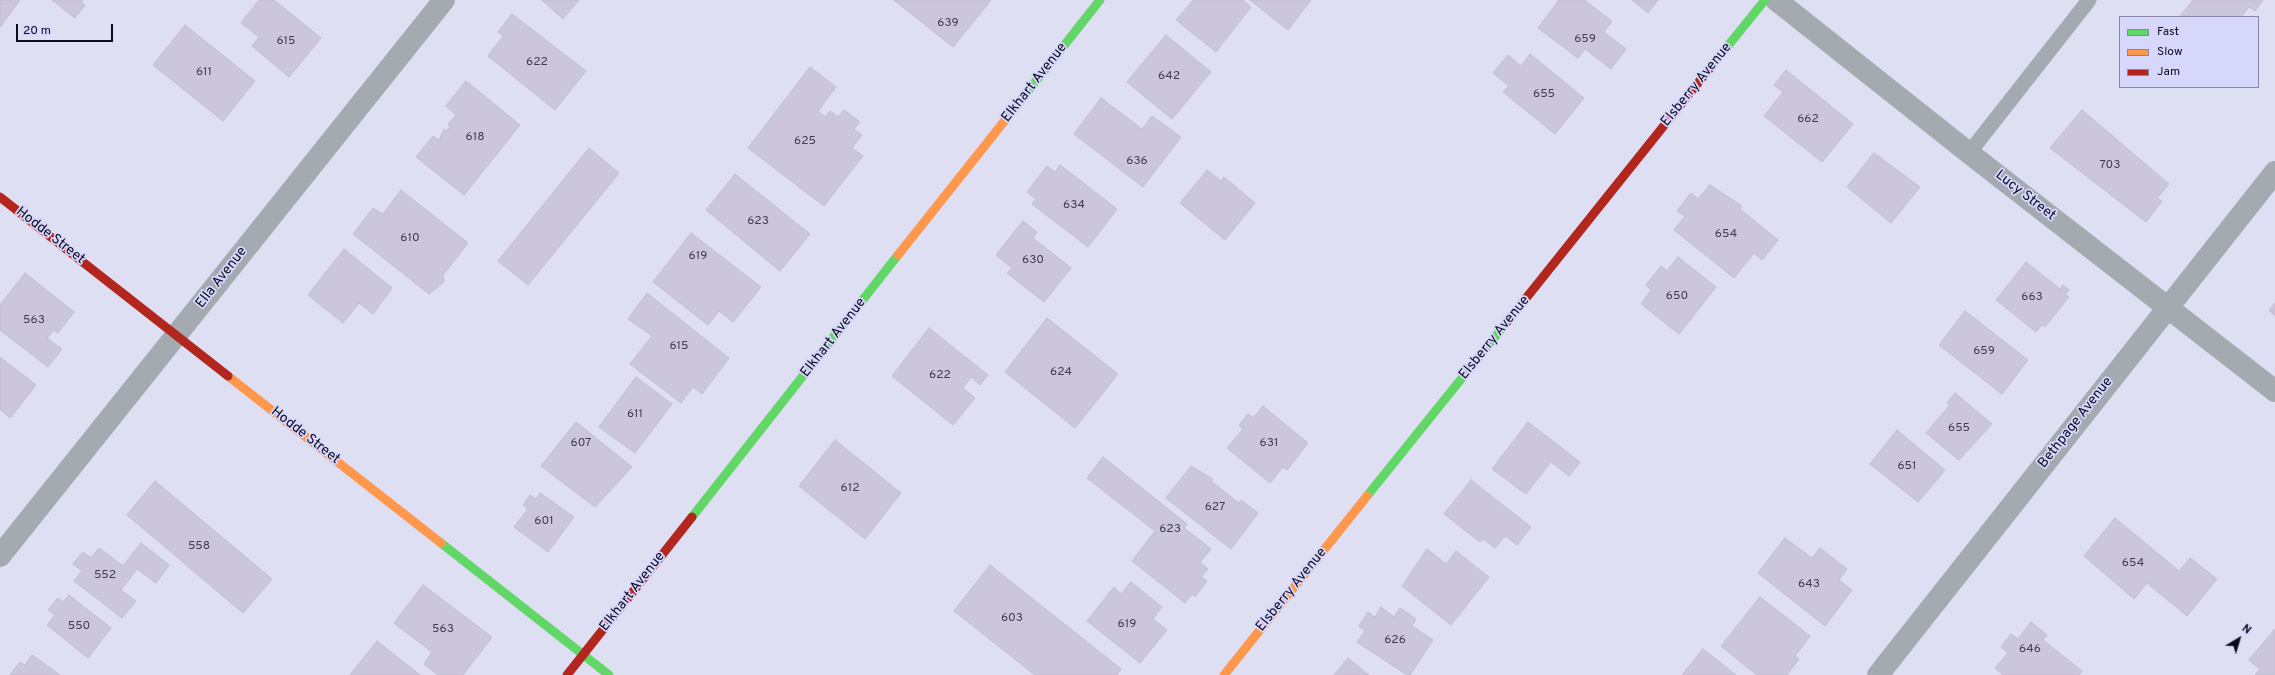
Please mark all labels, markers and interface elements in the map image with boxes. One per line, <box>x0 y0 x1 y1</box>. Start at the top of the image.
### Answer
scale bar <box>18 16 115 42</box>
legend <box>2119 16 2259 88</box>
house number: 639 <box>937 17 959 31</box>
text: 20 m <box>23 23 51 39</box>
text: Fast <box>2157 24 2179 40</box>
house number: 659 <box>1574 33 1596 47</box>
house number: 615 <box>276 35 296 49</box>
street label: Elkhart Avenue <box>999 40 1071 126</box>
street label: Elsberry Avenue <box>1658 40 1736 130</box>
text: Slow <box>2157 44 2183 60</box>
house number: 622 <box>526 56 548 70</box>
text: Jam <box>2157 64 2180 80</box>
house number: 611 <box>196 66 212 80</box>
house number: 642 <box>1158 70 1180 84</box>
house number: 655 <box>1533 88 1555 102</box>
house number: 662 <box>1797 113 1819 127</box>
house number: 618 <box>466 131 484 145</box>
house number: 625 <box>794 135 816 149</box>
house number: 636 <box>1126 155 1148 169</box>
house number: 703 <box>2100 159 2120 173</box>
street label: Lucy Street <box>1991 167 2059 225</box>
house number: 634 <box>1063 199 1085 213</box>
street label: Hodde Street <box>12 204 88 268</box>
house number: 623 <box>747 215 769 229</box>
house number: 654 <box>1715 228 1737 242</box>
house number: 610 <box>400 232 420 246</box>
street label: Ella Avenue <box>193 244 251 312</box>
house number: 619 <box>689 250 707 264</box>
house number: 630 <box>1022 254 1044 268</box>
house number: 650 <box>1666 290 1688 304</box>
house number: 663 <box>2021 291 2043 305</box>
street label: Elsberry Avenue <box>1456 293 1534 383</box>
street label: Elkhart Avenue <box>798 295 870 381</box>
house number: 563 <box>23 314 45 328</box>
house number: 615 <box>669 340 689 354</box>
house number: 659 <box>1973 345 1995 359</box>
house number: 624 <box>1050 366 1072 380</box>
house number: 622 <box>929 369 951 383</box>
street label: Bethpage Avenue <box>2035 374 2117 472</box>
street label: Hodde Street <box>267 404 343 468</box>
house number: 611 <box>627 408 643 422</box>
house number: 655 <box>1948 422 1970 436</box>
house number: 607 <box>571 437 591 451</box>
house number: 631 <box>1260 437 1278 451</box>
house number: 651 <box>1897 460 1917 474</box>
house number: 612 <box>841 482 859 496</box>
house number: 627 <box>1205 501 1225 515</box>
house number: 601 <box>534 515 554 529</box>
house number: 623 <box>1159 523 1181 537</box>
house number: 558 <box>188 540 210 554</box>
street label: Elsberry Avenue <box>1253 545 1331 635</box>
street label: Elkhart Avenue <box>597 549 669 635</box>
house number: 654 <box>2122 557 2144 571</box>
house number: 552 <box>94 569 116 583</box>
house number: 643 <box>1798 578 1820 592</box>
house number: 603 <box>1001 612 1023 626</box>
house number: 619 <box>1118 618 1136 632</box>
north arrow <box>2219 619 2259 659</box>
house number: 550 <box>68 620 90 634</box>
text: N <box>2239 622 2254 637</box>
house number: 563 <box>432 623 454 637</box>
house number: 626 <box>1384 634 1406 648</box>
house number: 646 <box>2019 643 2041 657</box>

